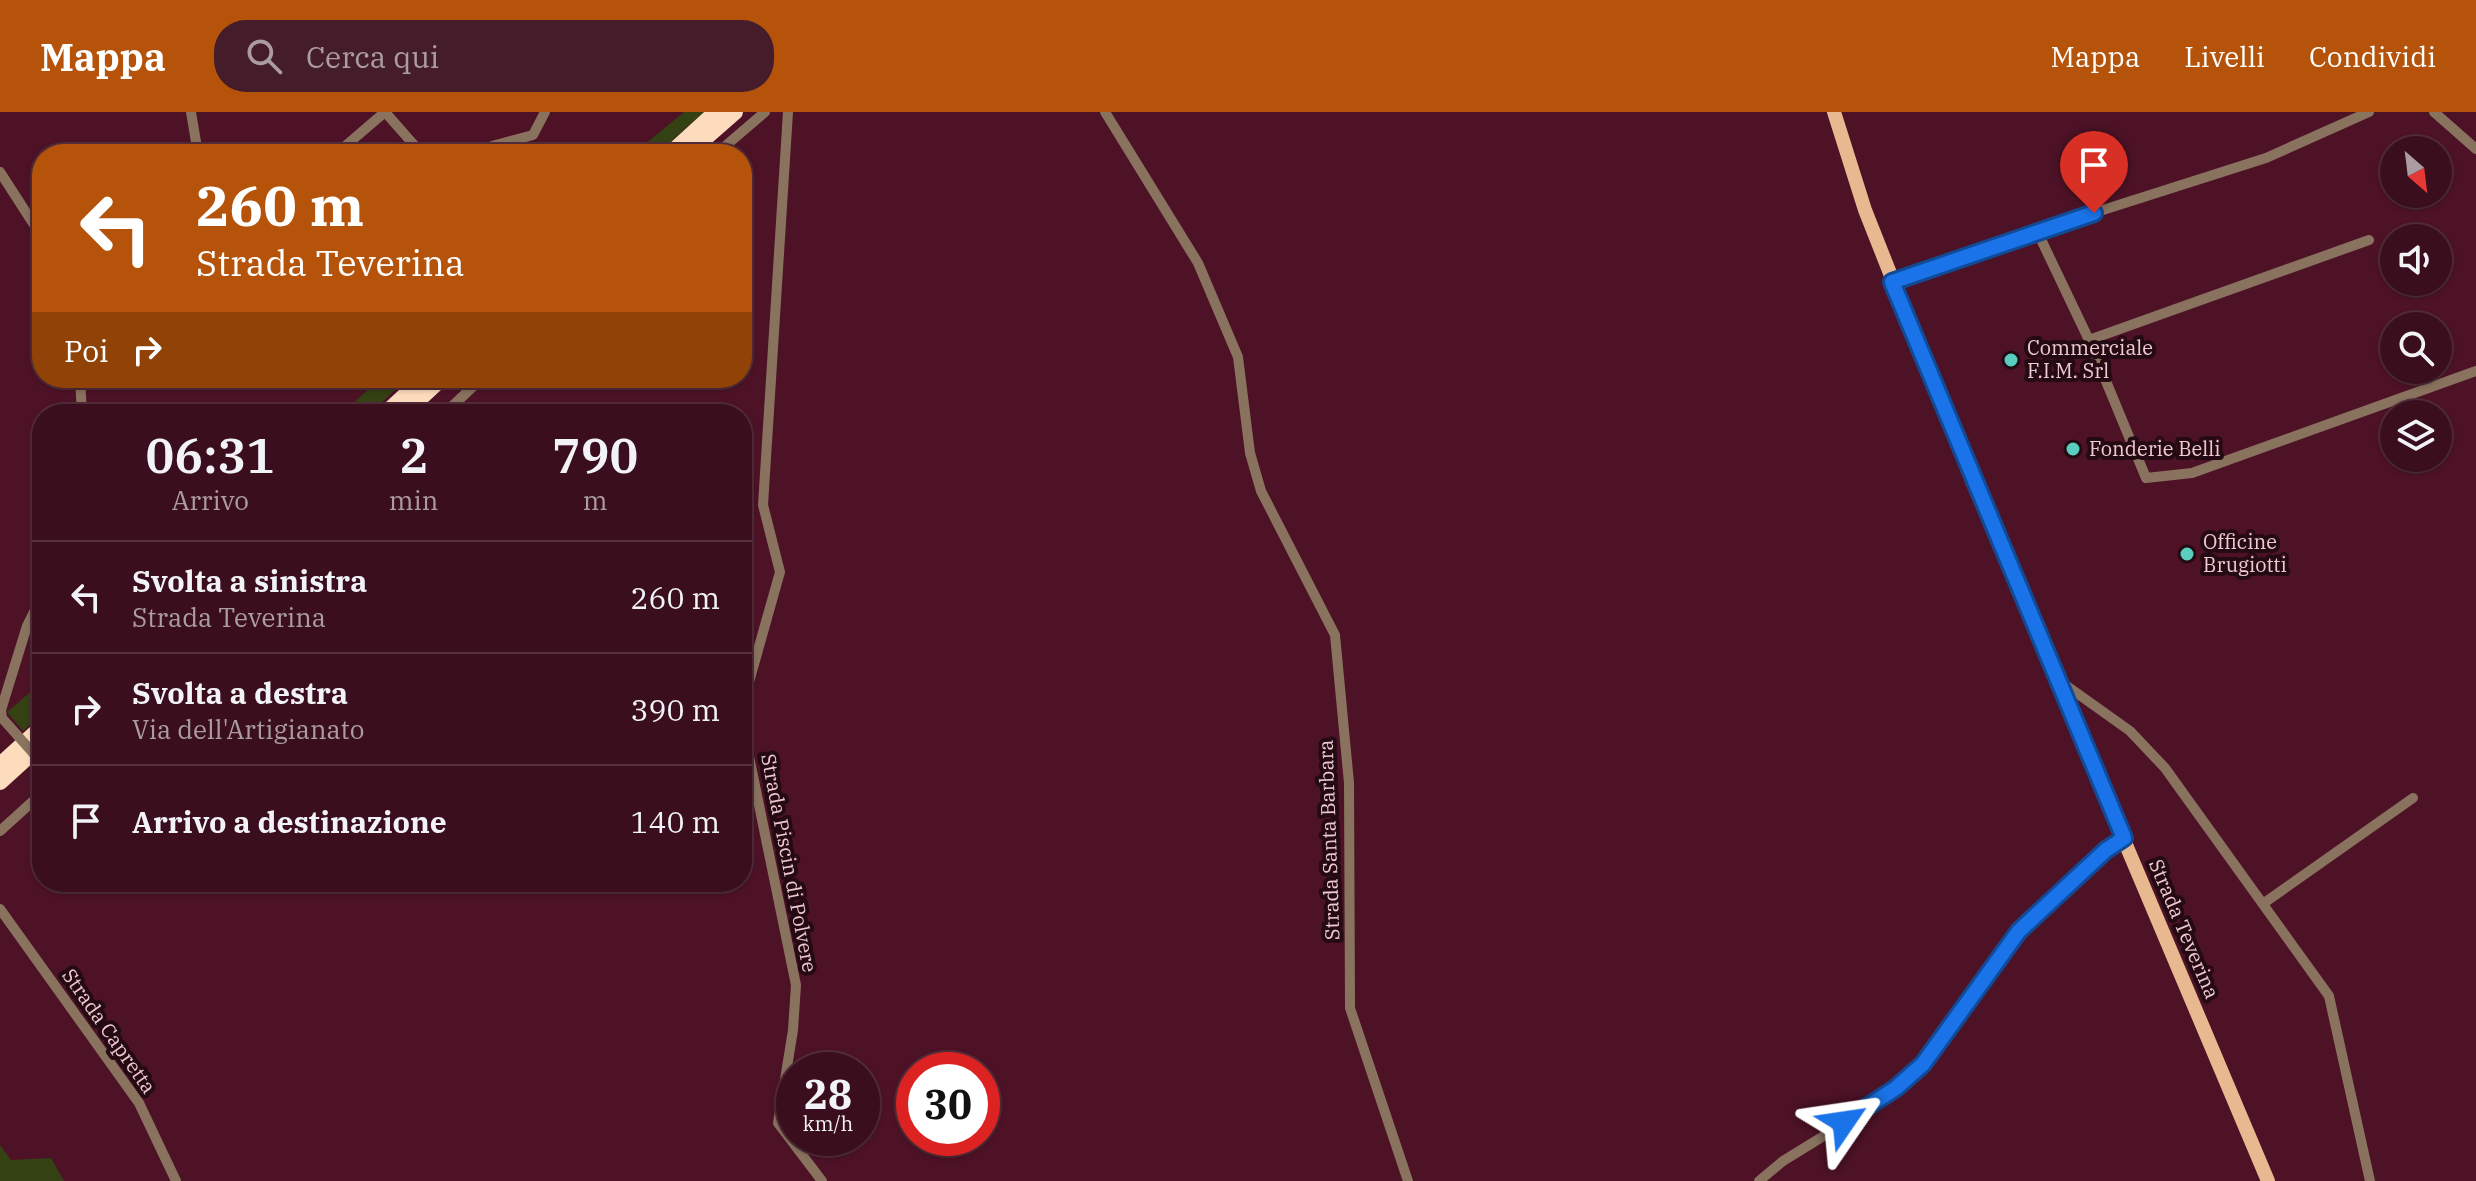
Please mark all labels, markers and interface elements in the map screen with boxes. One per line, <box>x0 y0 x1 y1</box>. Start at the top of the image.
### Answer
search box <box>214 20 774 92</box>
text: Mappa <box>40 32 166 81</box>
icon: search <box>242 34 286 78</box>
text: Cerca qui <box>306 37 439 76</box>
text: Mappa <box>2051 38 2140 75</box>
text: Livelli <box>2184 38 2265 75</box>
text: Condividi <box>2309 38 2436 75</box>
pin <box>2060 131 2128 213</box>
north arrow <box>2380 136 2452 208</box>
map controls <box>2380 136 2452 472</box>
icon: arrive <box>2072 143 2116 187</box>
text: 260 m <box>196 169 364 241</box>
icon: left <box>64 176 168 280</box>
button: sound <box>2380 224 2452 296</box>
text: Strada Teverina <box>196 239 465 286</box>
button: search <box>2380 312 2452 384</box>
icon: right <box>125 328 169 372</box>
text: Poi <box>64 331 109 370</box>
place label: Commerciale F.I.M. Srl <box>2027 334 2153 384</box>
marker: Commerciale F.I.M. Srl <box>2002 351 2020 369</box>
button: layers <box>2380 400 2452 472</box>
text: 06:31 <box>146 424 275 486</box>
text: 2 <box>399 424 428 486</box>
text: 790 <box>552 424 638 486</box>
place label: Fonderie Belli <box>2089 435 2221 462</box>
marker: Fonderie Belli <box>2064 440 2082 458</box>
text: Arrivo <box>172 483 249 517</box>
text: min <box>389 483 438 517</box>
text: m <box>583 483 608 517</box>
place label: Officine Brugiotti <box>2203 528 2287 578</box>
marker: Officine Brugiotti <box>2178 545 2196 563</box>
text: Svolta a sinistra <box>132 561 367 600</box>
icon: left <box>64 575 108 619</box>
text: 260 m <box>630 578 720 617</box>
text: Strada Teverina <box>132 600 326 634</box>
text: Svolta a destra <box>132 673 348 712</box>
icon: right <box>64 687 108 731</box>
text: 390 m <box>630 690 720 729</box>
text: Via dell'Artigianato <box>132 712 364 746</box>
street label: Strada Santa Barbara <box>1312 739 1345 941</box>
street label: Strada Piscin di Polvere <box>755 751 824 975</box>
icon: arrive <box>64 799 108 843</box>
text: Arrivo a destinazione <box>132 802 447 841</box>
text: 140 m <box>630 802 720 841</box>
street label: Strada Teverina <box>2143 855 2226 1003</box>
street label: Strada Capretta <box>56 963 163 1099</box>
speed limit sign: 30 <box>896 1052 1000 1156</box>
text: 28 <box>804 1068 852 1120</box>
position arrow <box>1802 1080 1886 1164</box>
text: km/h <box>803 1110 853 1137</box>

